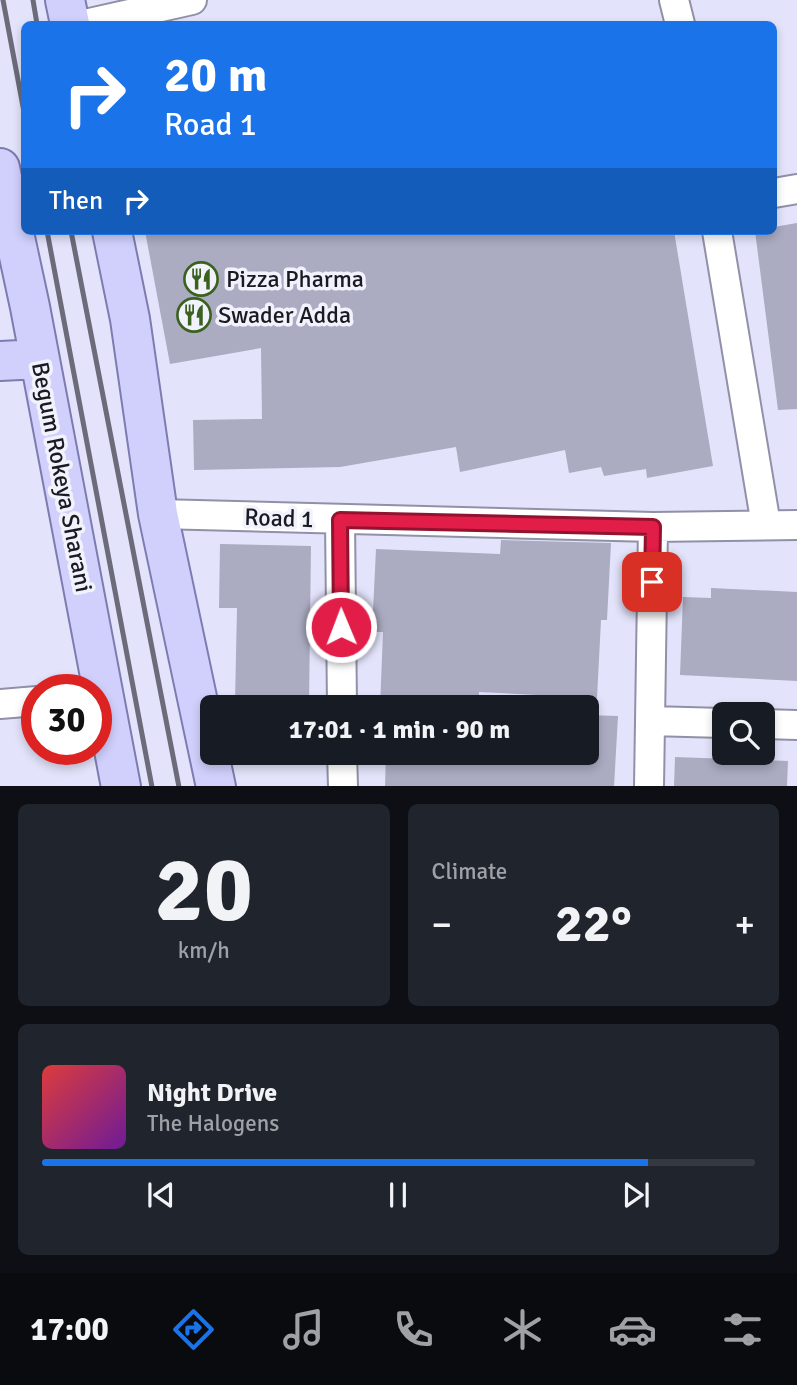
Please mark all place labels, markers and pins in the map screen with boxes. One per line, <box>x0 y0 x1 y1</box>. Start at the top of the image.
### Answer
restaurant icon: Pizza Pharma <box>182 260 220 298</box>
place label: Pizza Pharma <box>226 264 364 294</box>
restaurant icon: Swader Adda <box>175 296 213 334</box>
place label: Swader Adda <box>218 300 351 330</box>
pin <box>622 552 682 612</box>

